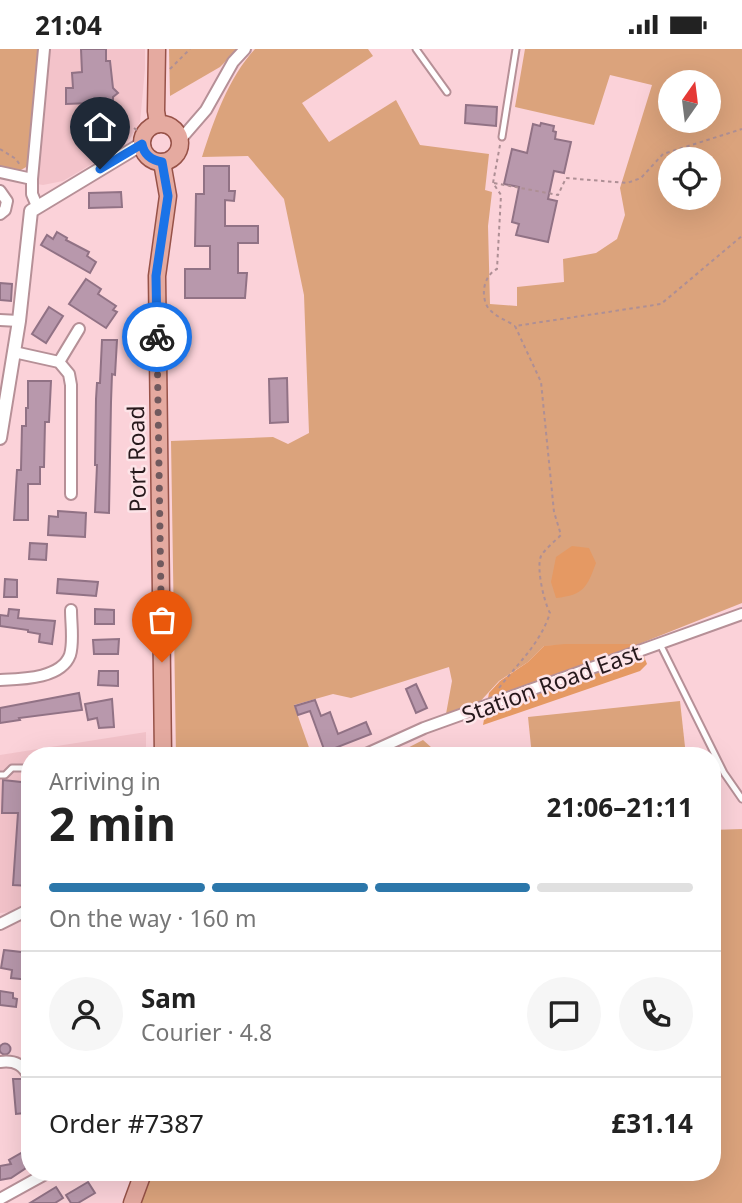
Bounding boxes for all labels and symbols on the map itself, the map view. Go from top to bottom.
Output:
north arrow [658,70,721,133]
pin [70,97,130,169]
courier [122,302,192,372]
street label: Port Road [119,405,153,513]
pin [132,590,192,662]
street label: Station Road East [457,636,645,730]

